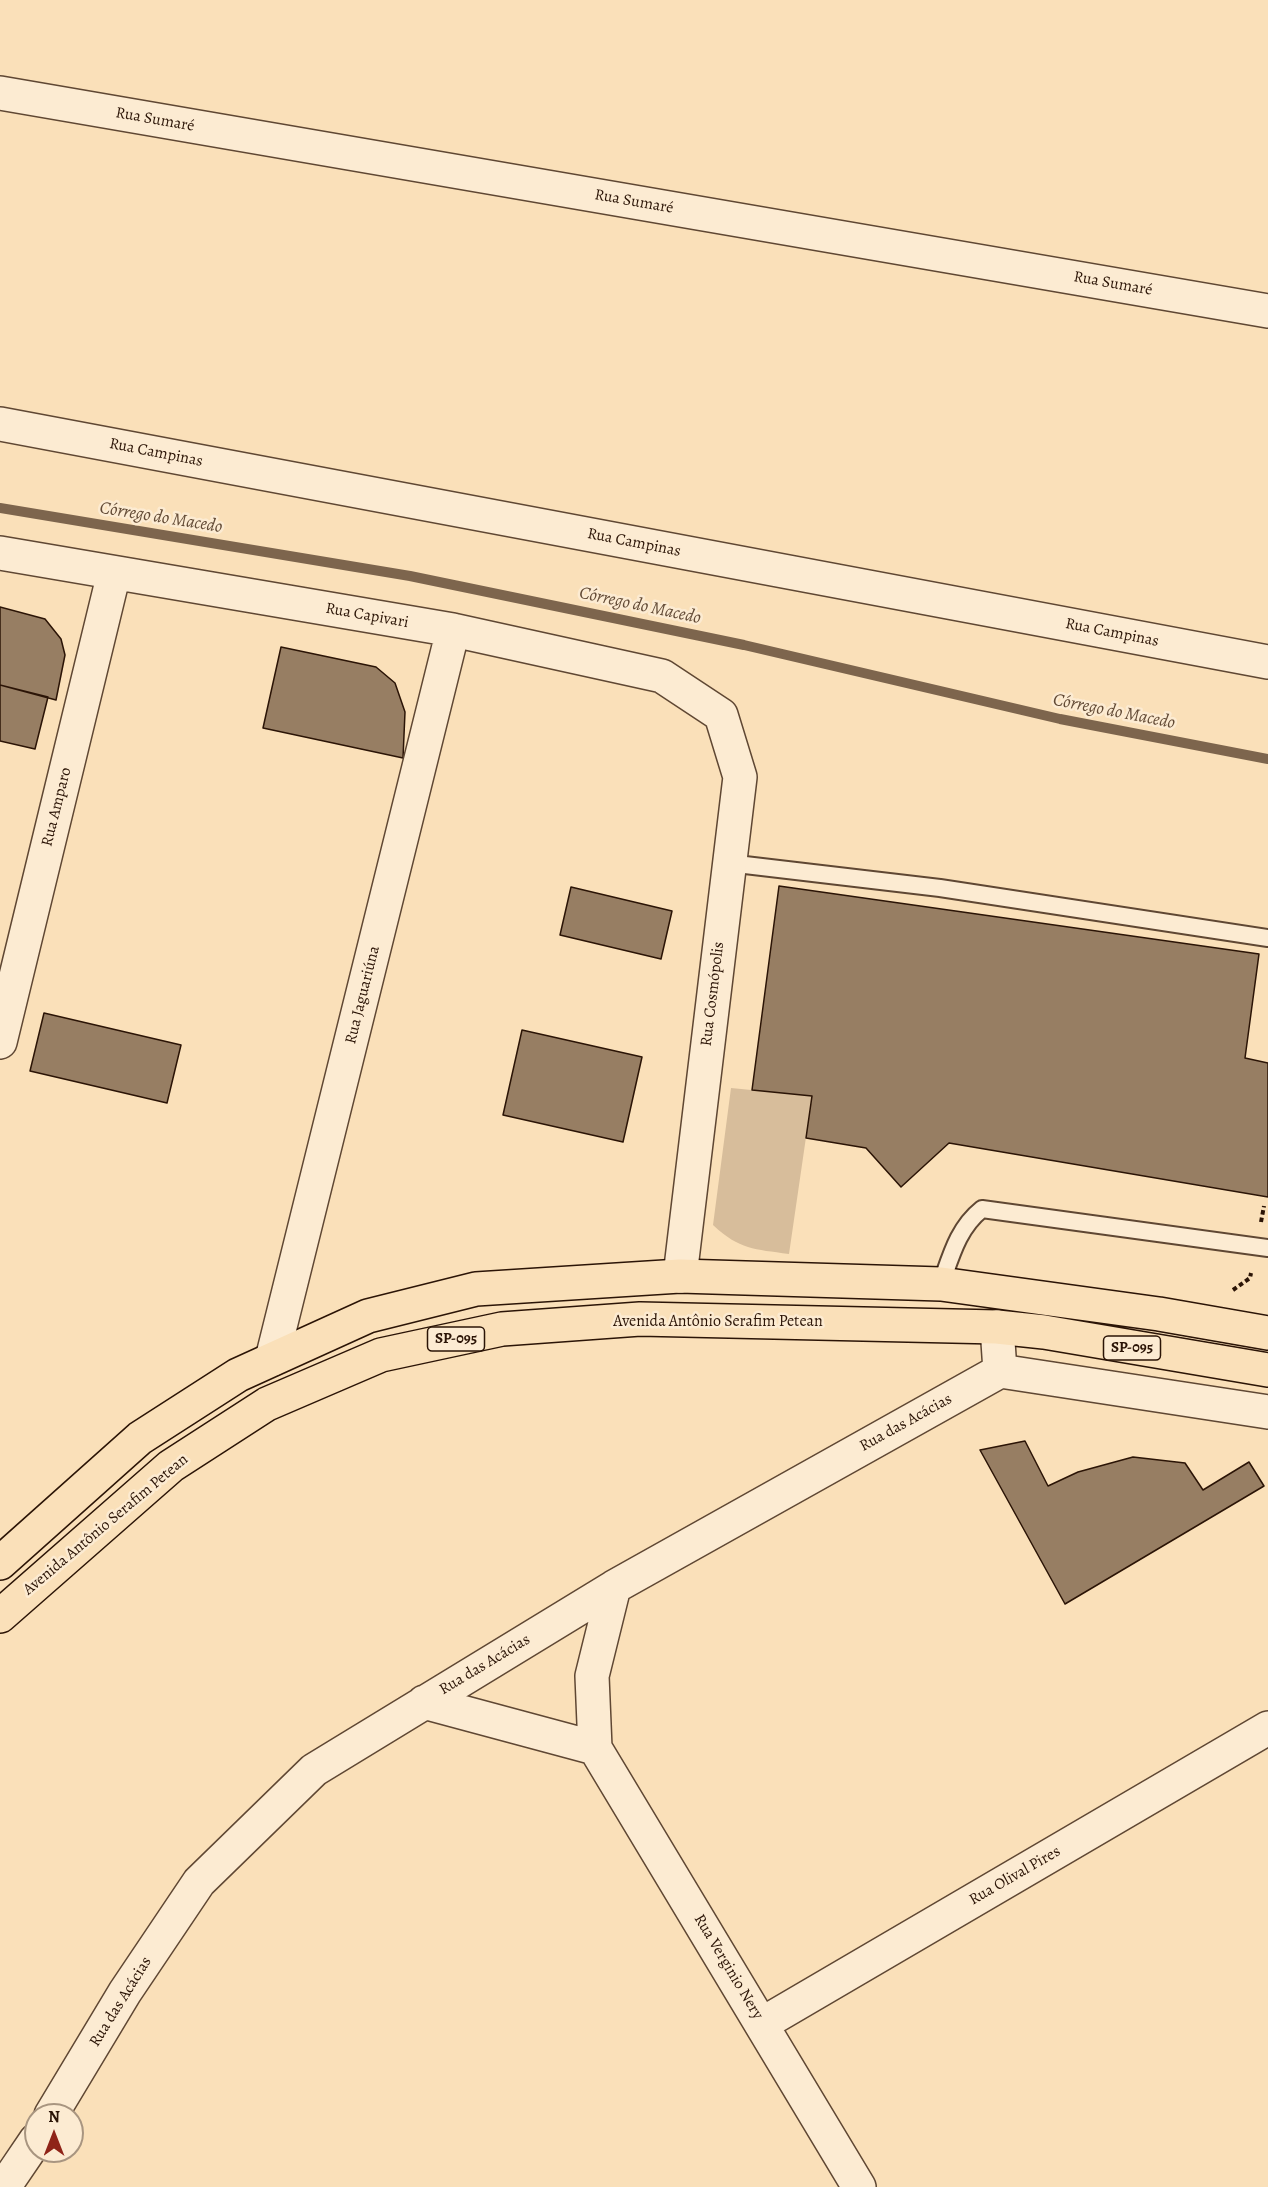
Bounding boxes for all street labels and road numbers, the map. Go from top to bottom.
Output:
street label: Rua Sumaré [114,104,196,136]
street label: Rua Sumaré [593,186,675,218]
street label: Rua Sumaré [1072,268,1154,300]
street label: Rua Campinas [108,435,204,471]
street label: Rua Campinas [586,525,682,561]
street label: Rua Capivari [324,599,410,633]
street label: Rua Campinas [1064,615,1160,651]
street label: Rua Amparo [38,766,76,848]
street label: Rua Cosmópolis [697,941,729,1047]
street label: Rua Jaguariúna [342,944,384,1046]
street label: Avenida Antônio Serafim Petean [613,1312,823,1332]
road number: SP-095 [428,1327,484,1351]
road number: SP-095 [1104,1336,1160,1360]
street label: Rua das Acácias [856,1390,956,1456]
street label: Avenida Antônio Serafim Petean [20,1450,192,1600]
street label: Rua das Acácias [436,1630,534,1700]
street label: Rua Olival Pires [966,1842,1064,1910]
street label: Rua Verginio Nery [689,1911,767,2023]
street label: Rua das Acácias [86,1953,156,2051]

